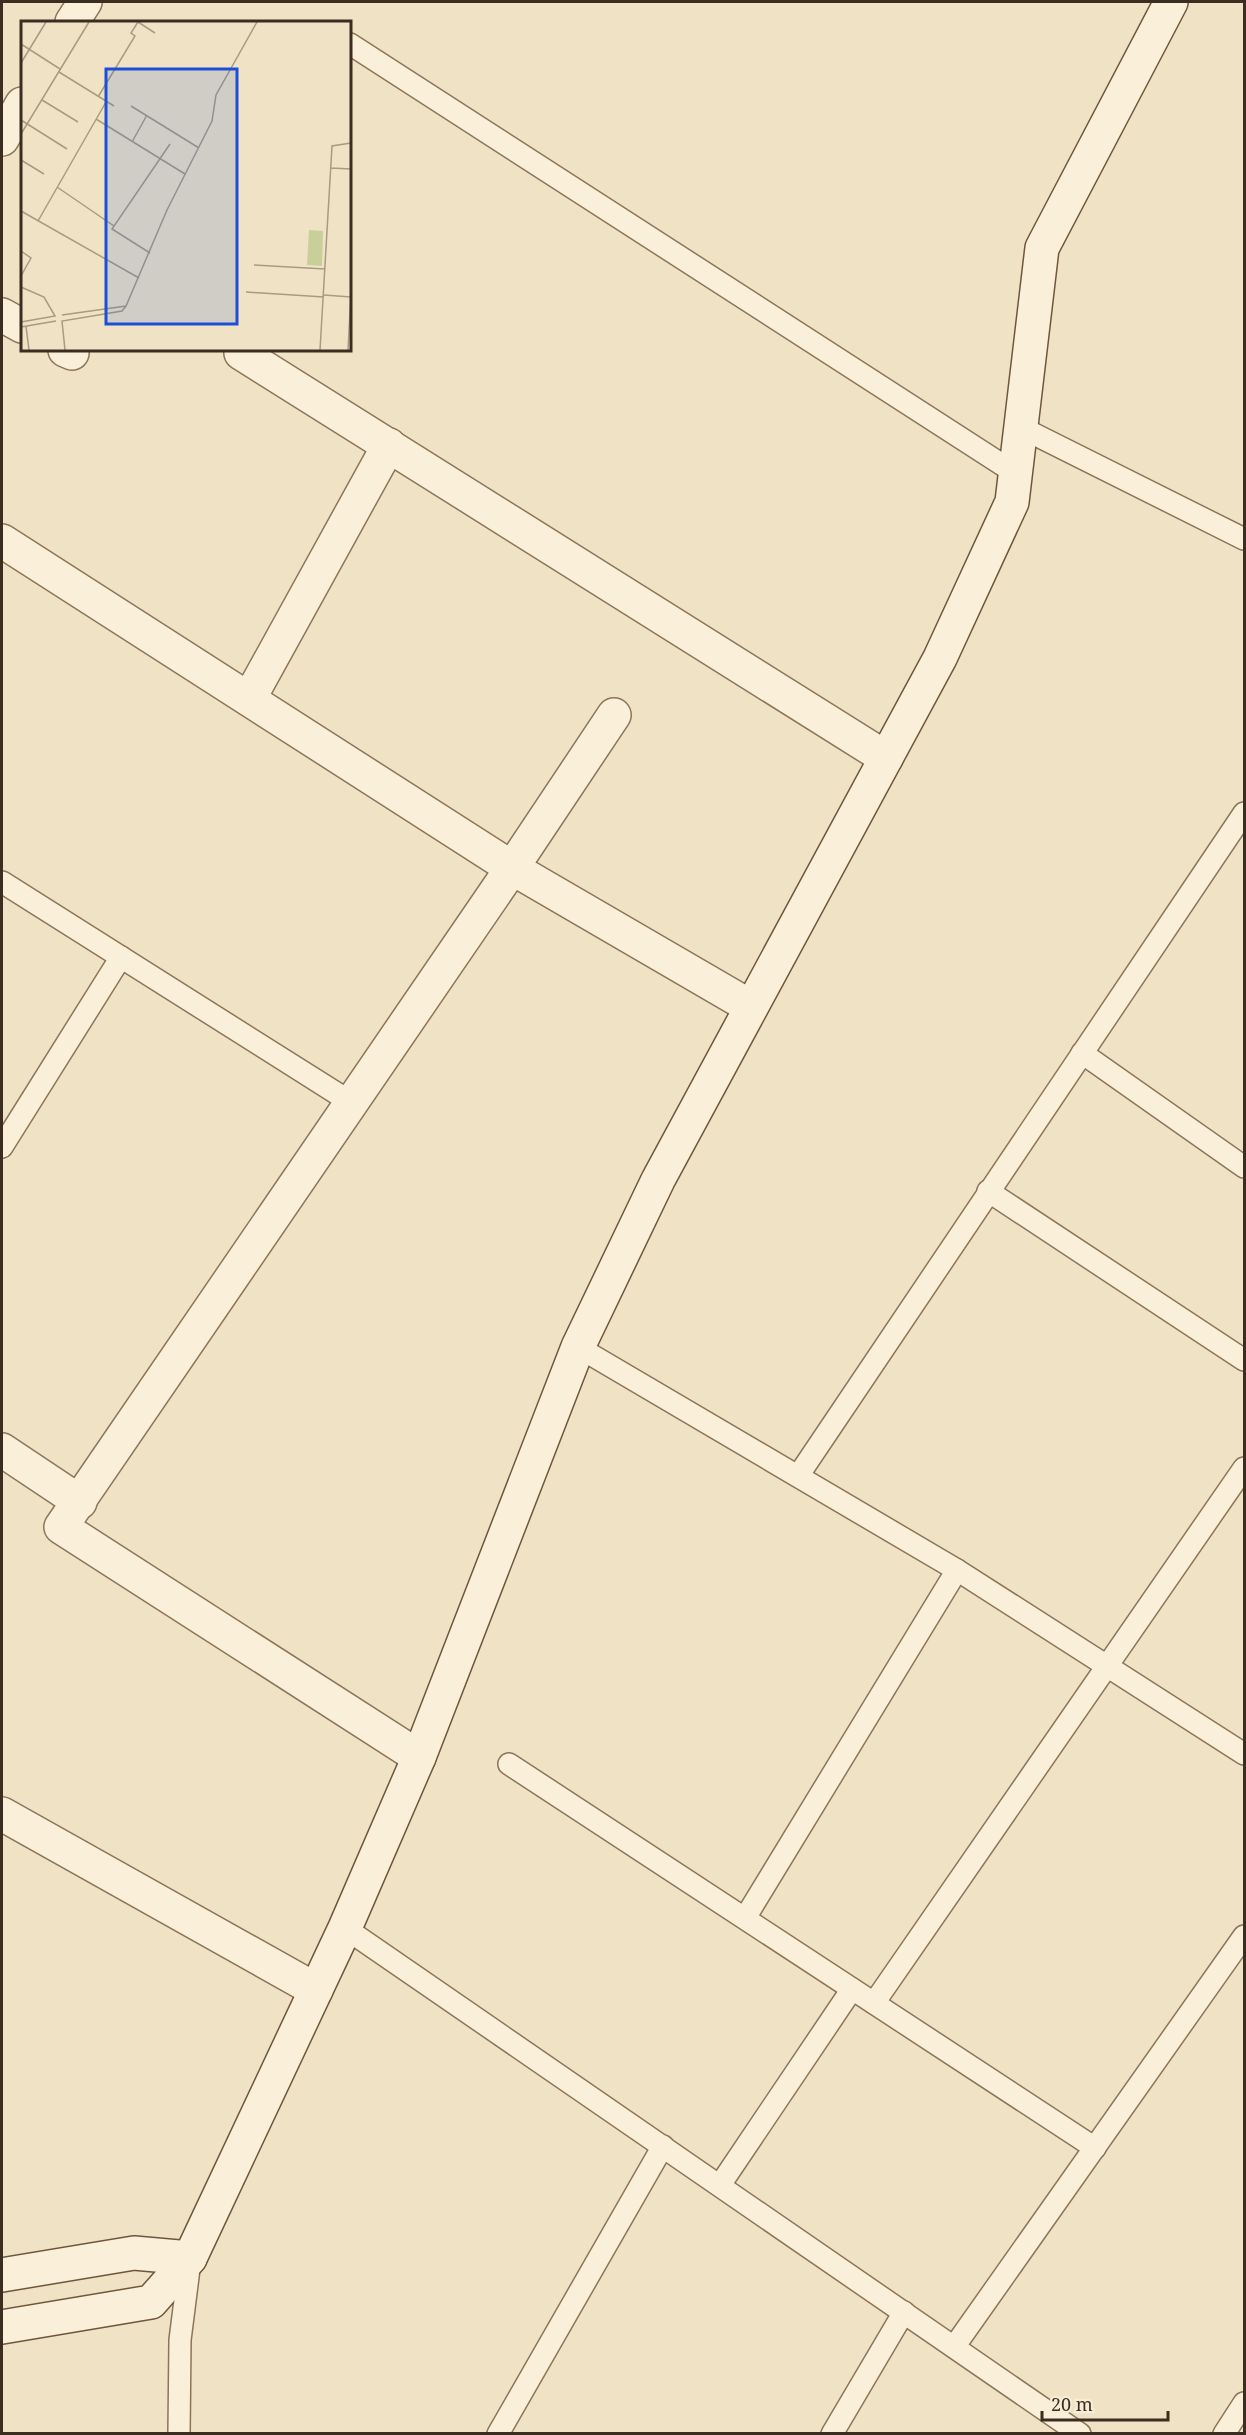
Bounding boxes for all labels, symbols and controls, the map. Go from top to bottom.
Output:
inset map [21,21,351,351]
scale bar [1042,2384,1168,2422]
text: 20 m [1051,2392,1093,2416]

